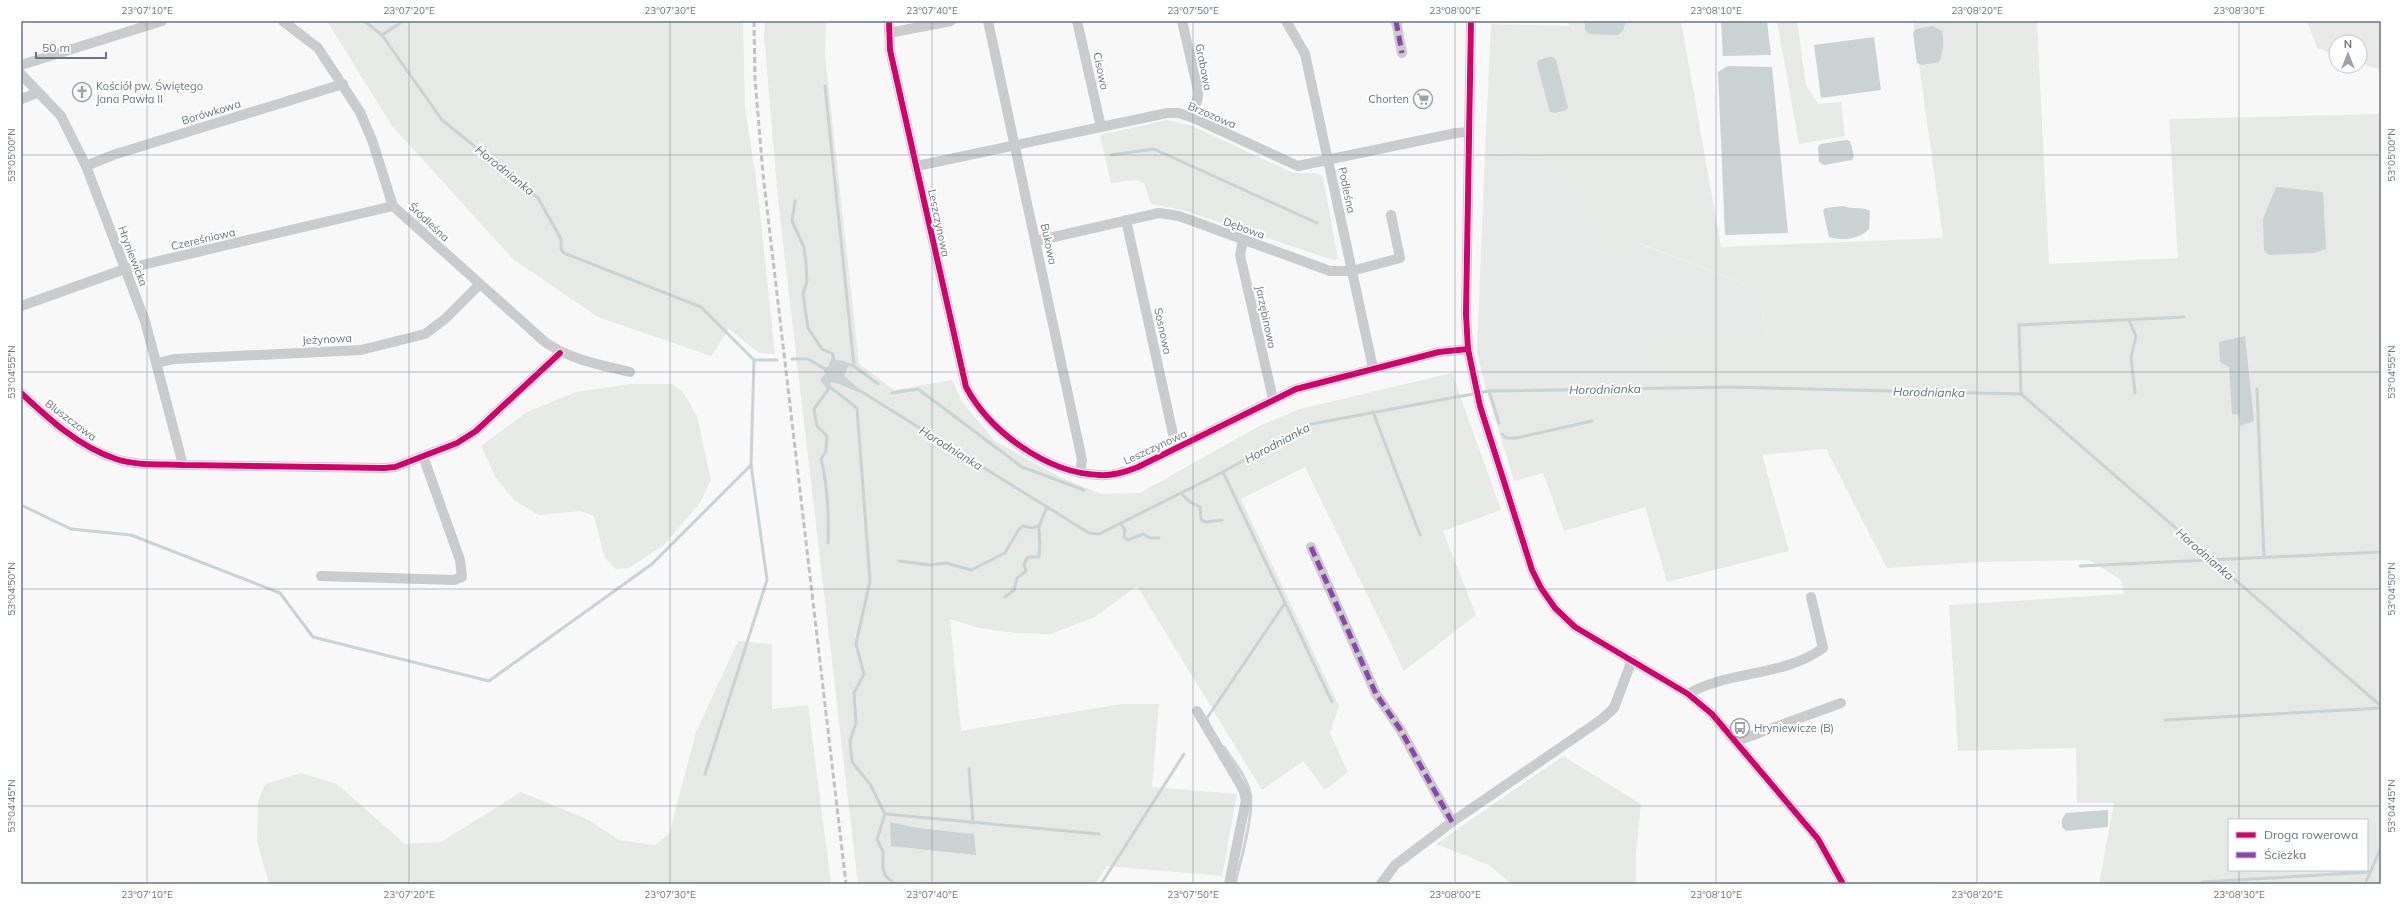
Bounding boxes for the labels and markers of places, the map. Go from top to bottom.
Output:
place label: Kościół pw. Świętego Jana Pawła II [96,79,203,106]
church icon: Kościół pw. Świętego Jana Pawła II [71,81,93,103]
supermarket icon: Chorten [1412,88,1434,110]
place label: Chorten [1368,92,1409,106]
bus stop icon: Hryniewicze (B) [1729,717,1751,739]
place label: Hryniewicze (B) [1754,721,1834,735]

